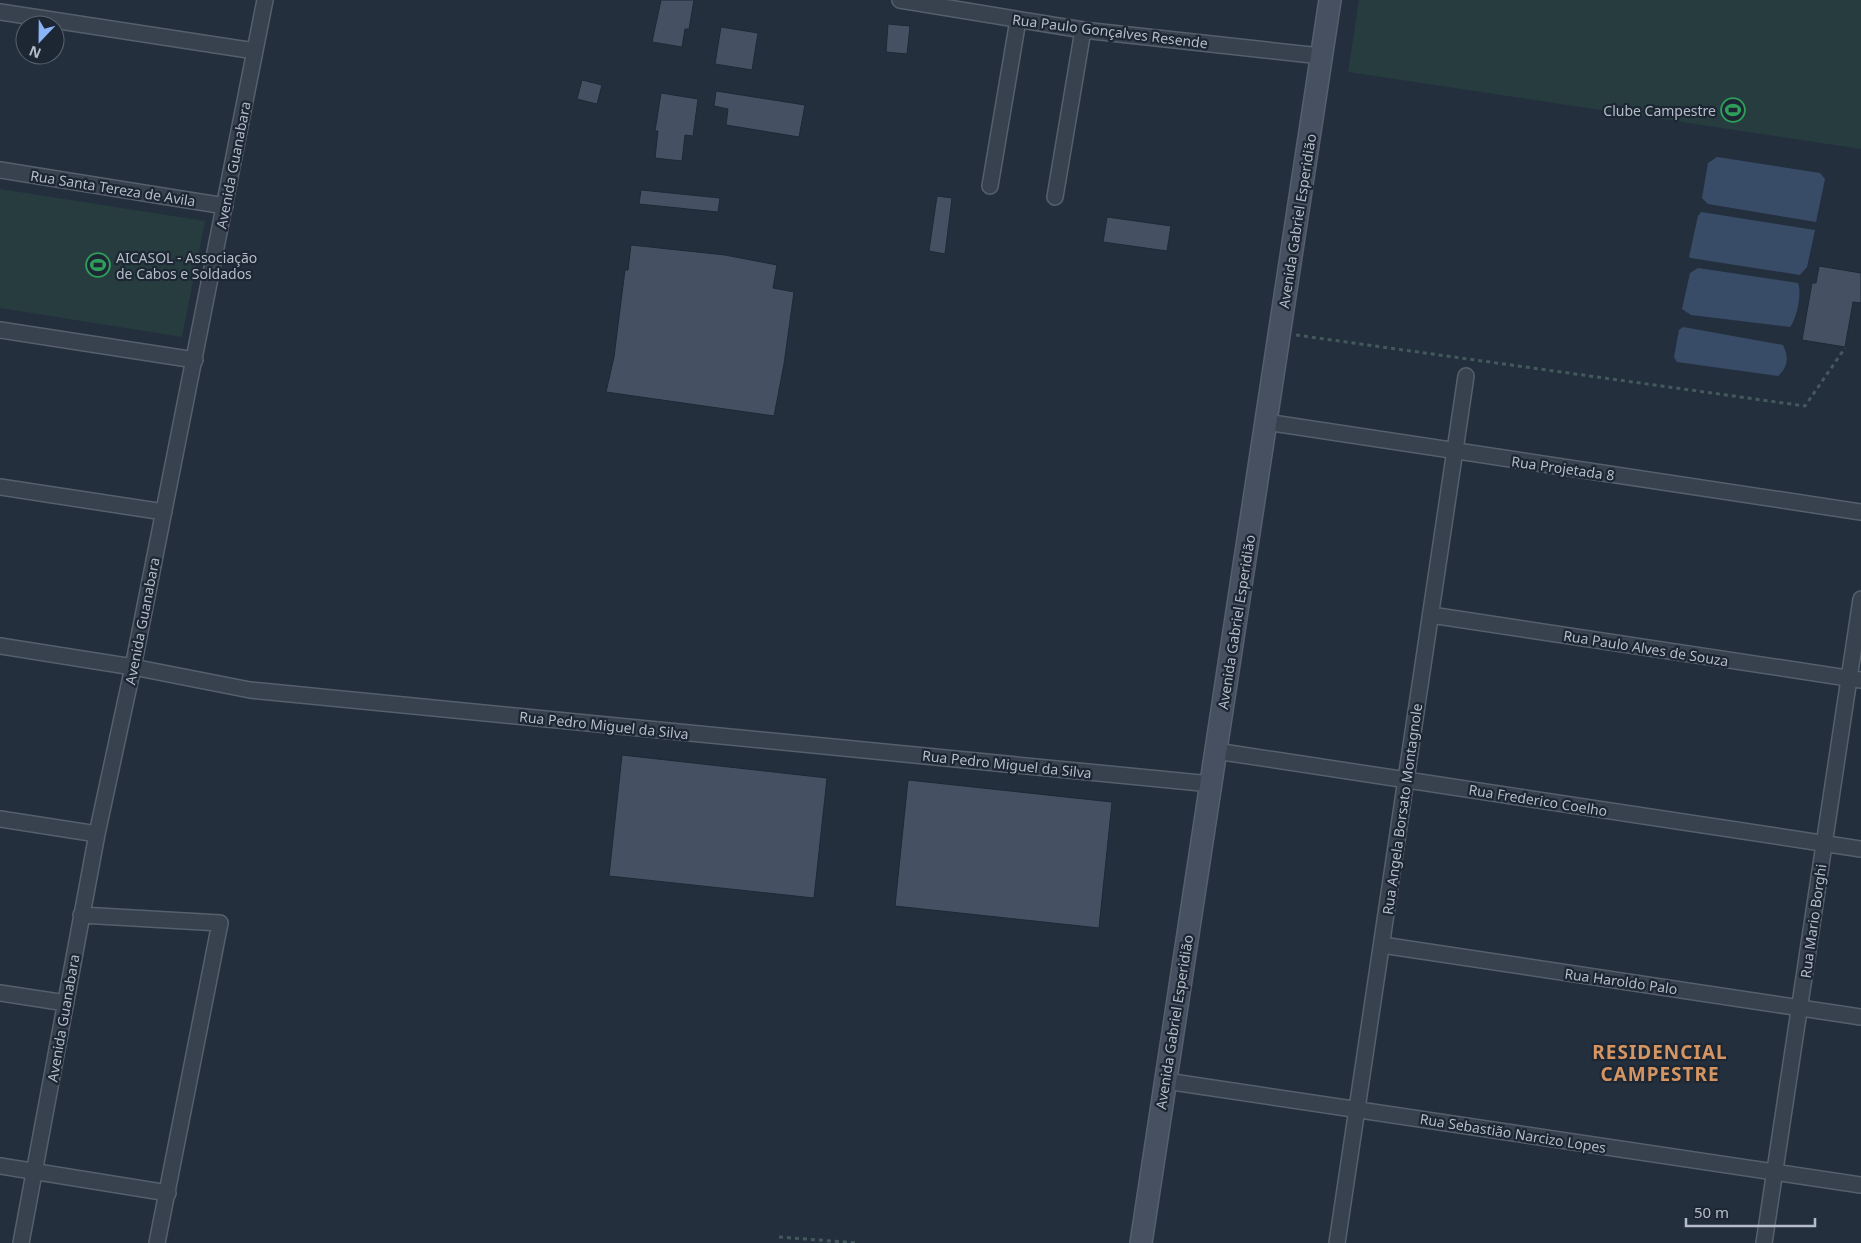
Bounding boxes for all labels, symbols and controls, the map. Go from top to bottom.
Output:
street label: Rua Paulo Gonçalves Resende [1011,10,1209,52]
north arrow [15,15,65,65]
text: N [26,42,44,63]
sports icon: Clube Campestre [1720,97,1746,123]
street label: Avenida Guanabara [211,100,255,230]
place label: Clube Campestre [1603,101,1716,120]
street label: Avenida Gabriel Esperidião [1274,132,1320,310]
street label: Rua Santa Tereza de Avila [29,166,197,210]
place label: AICASOL - Associação de Cabos e Soldados [116,248,257,283]
sports icon: AICASOL - Associação de Cabos e Soldados [85,252,111,278]
street label: Rua Projetada 8 [1510,451,1616,485]
street label: Avenida Gabriel Esperidião [1213,533,1259,711]
street label: Avenida Guanabara [120,556,164,686]
street label: Rua Paulo Alves de Souza [1562,626,1730,670]
street label: Rua Angela Borsato Montagnole [1378,702,1426,916]
street label: Rua Pedro Miguel da Silva [518,707,690,743]
street label: Rua Pedro Miguel da Silva [921,746,1093,782]
street label: Rua Frederico Coelho [1467,780,1609,820]
street label: Rua Mario Borghi [1796,863,1830,979]
street label: Avenida Gabriel Esperidião [1151,933,1197,1111]
street label: Avenida Guanabara [42,953,84,1083]
street label: Rua Haroldo Palo [1563,964,1679,998]
district label: RESIDENCIAL CAMPESTRE [1592,1039,1728,1087]
street label: Rua Sebastião Narcizo Lopes [1419,1109,1608,1157]
scale bar [1686,1196,1815,1228]
text: 50 m [1694,1202,1729,1222]

